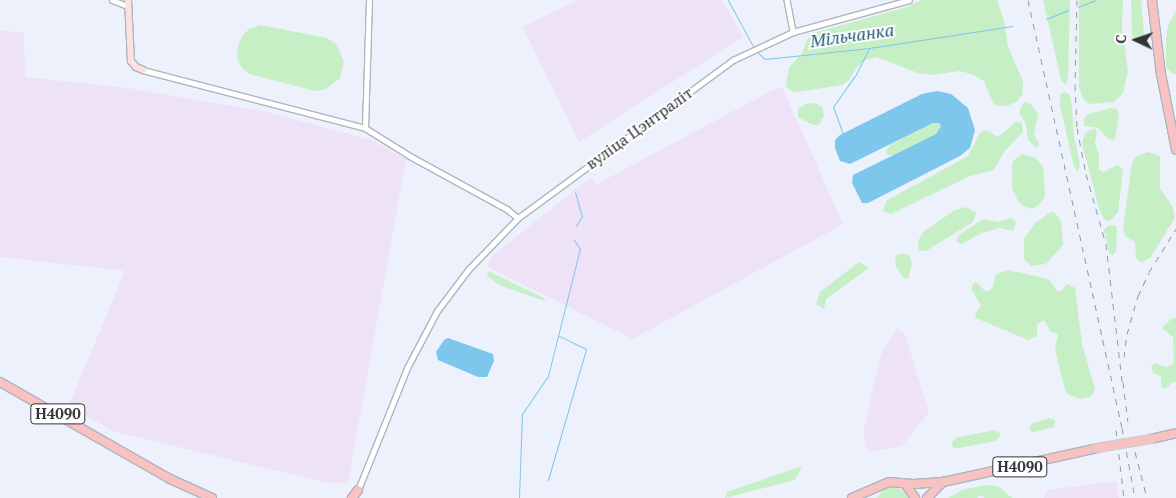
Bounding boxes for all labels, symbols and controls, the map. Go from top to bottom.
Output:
north arrow [1111,15,1161,65]
water label: Мільчанка [809,18,895,52]
text: С [1111,34,1130,44]
street label: вуліца Цэнтраліт [582,83,696,173]
road number: Н4090 [29,402,87,426]
road number: Н4090 [991,454,1049,480]

